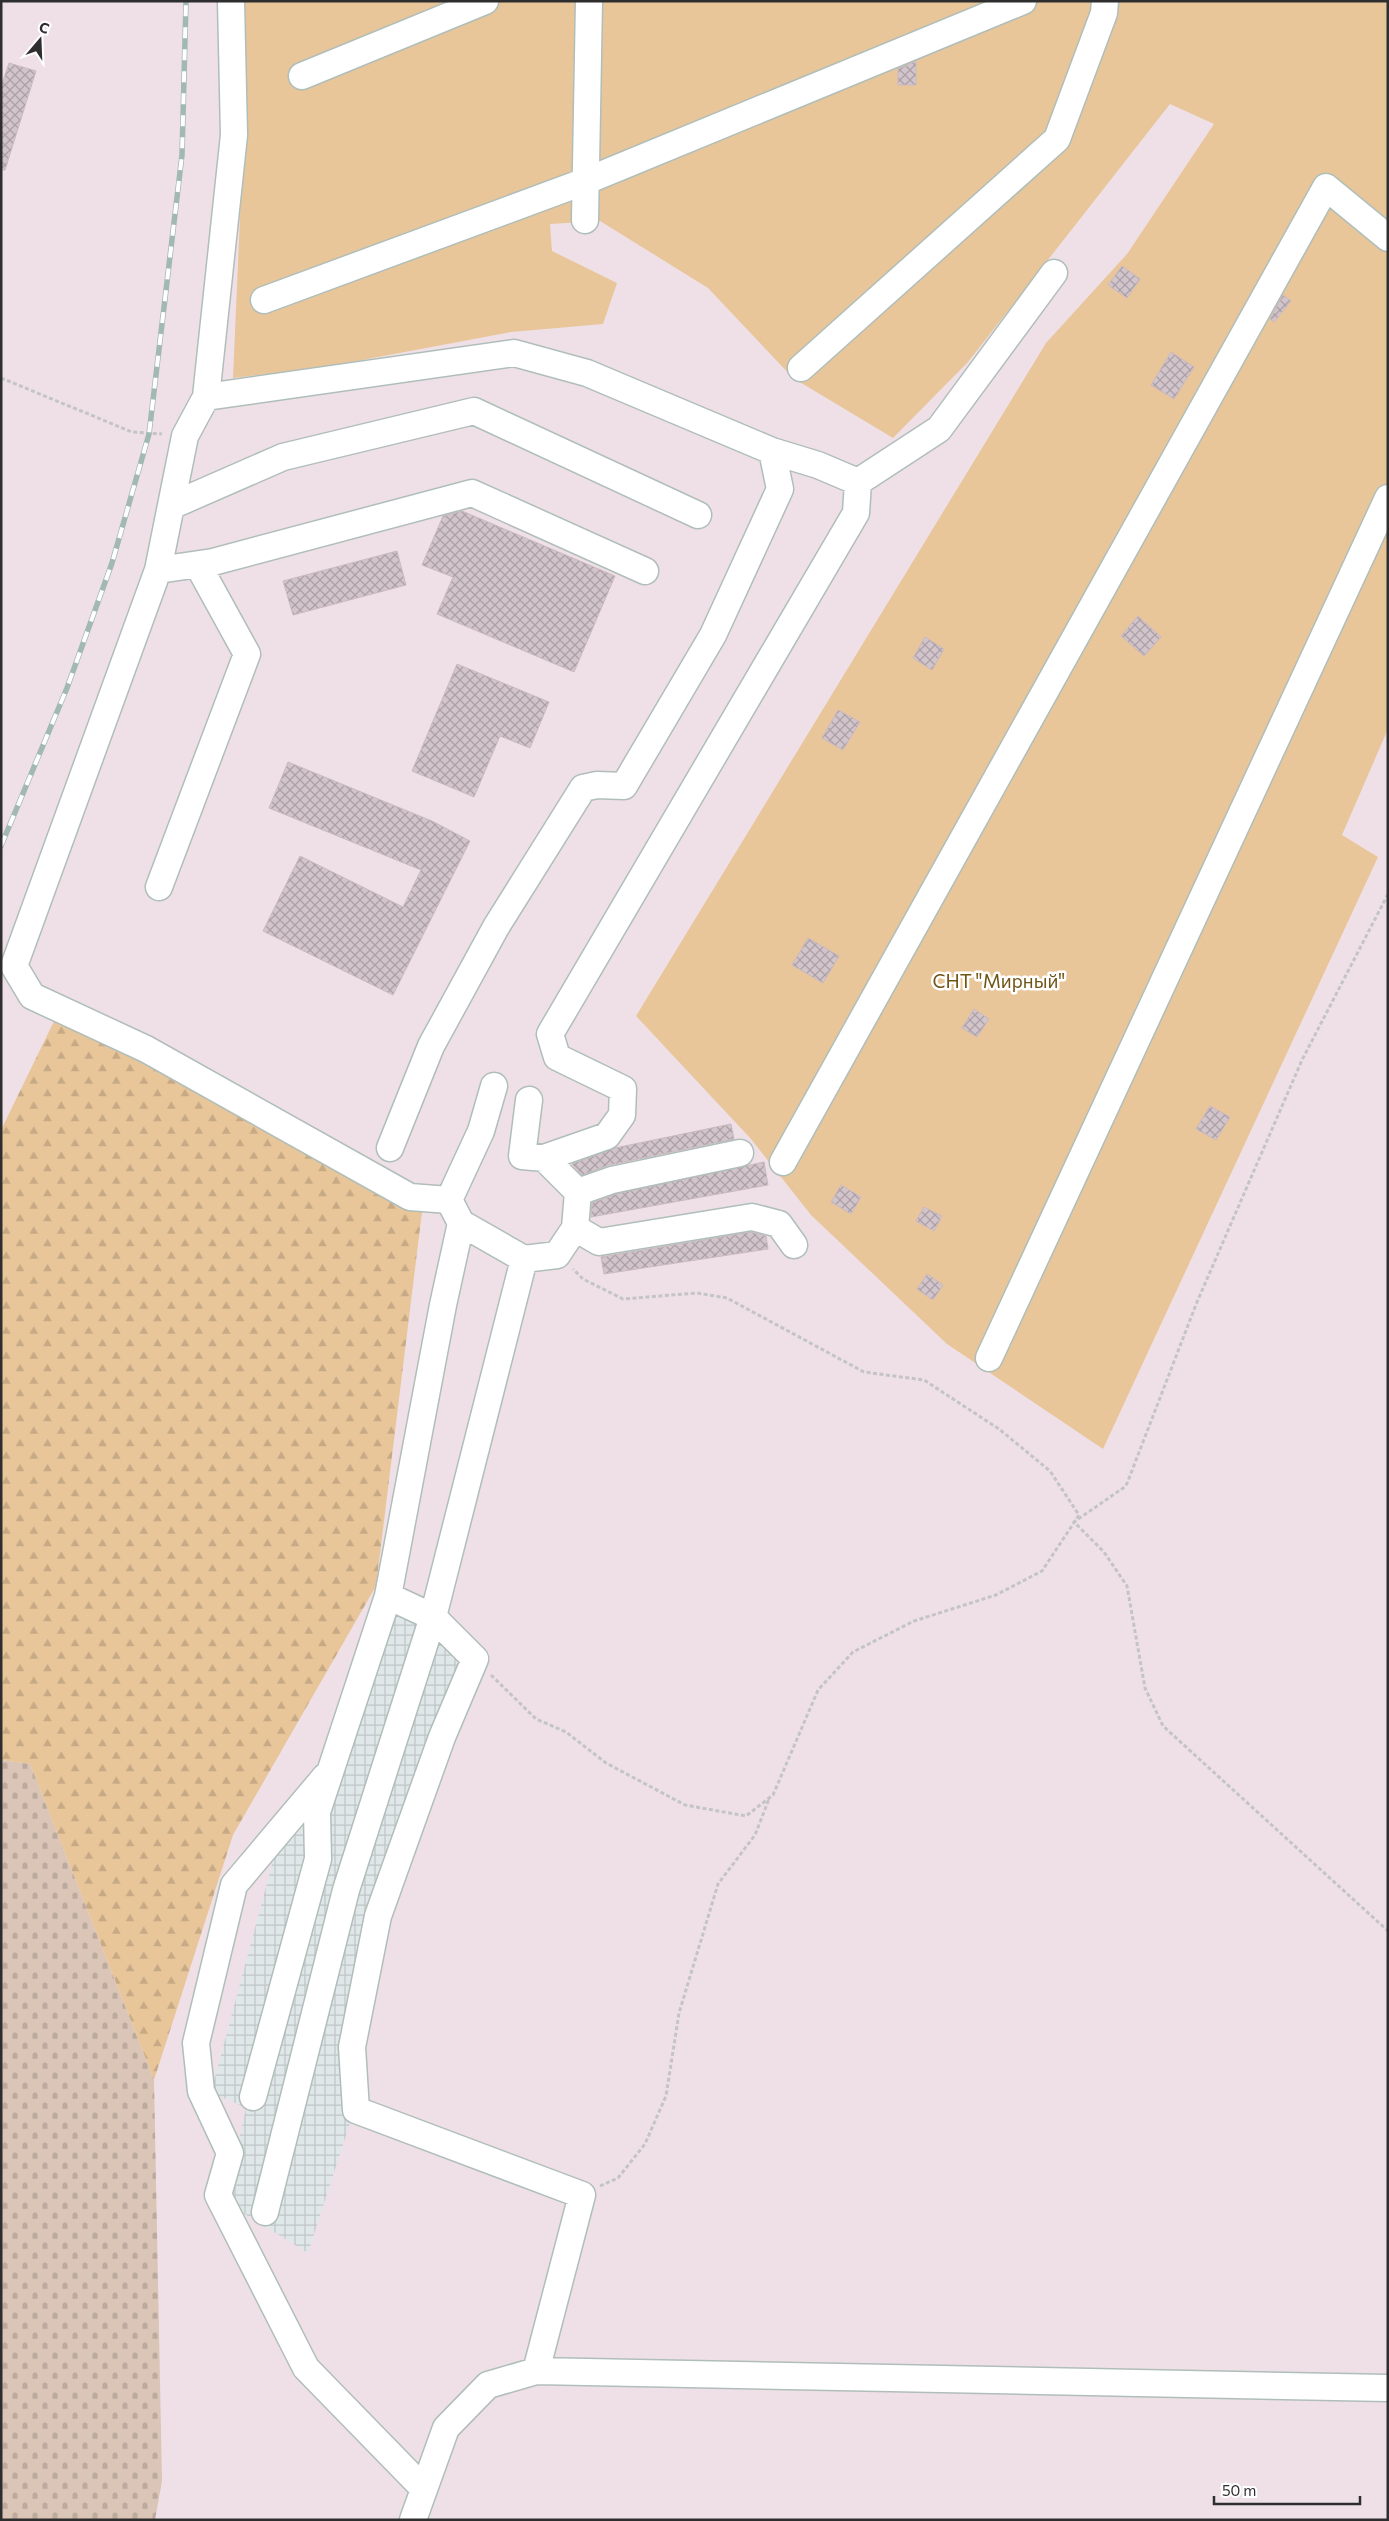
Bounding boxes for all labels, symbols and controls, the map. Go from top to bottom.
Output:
north arrow [15,15,65,65]
text: С [37,18,52,37]
park label: СНТ "Мирный" [933,969,1065,992]
scale bar [1214,2474,1360,2506]
text: 50 m [1222,2481,1256,2499]

